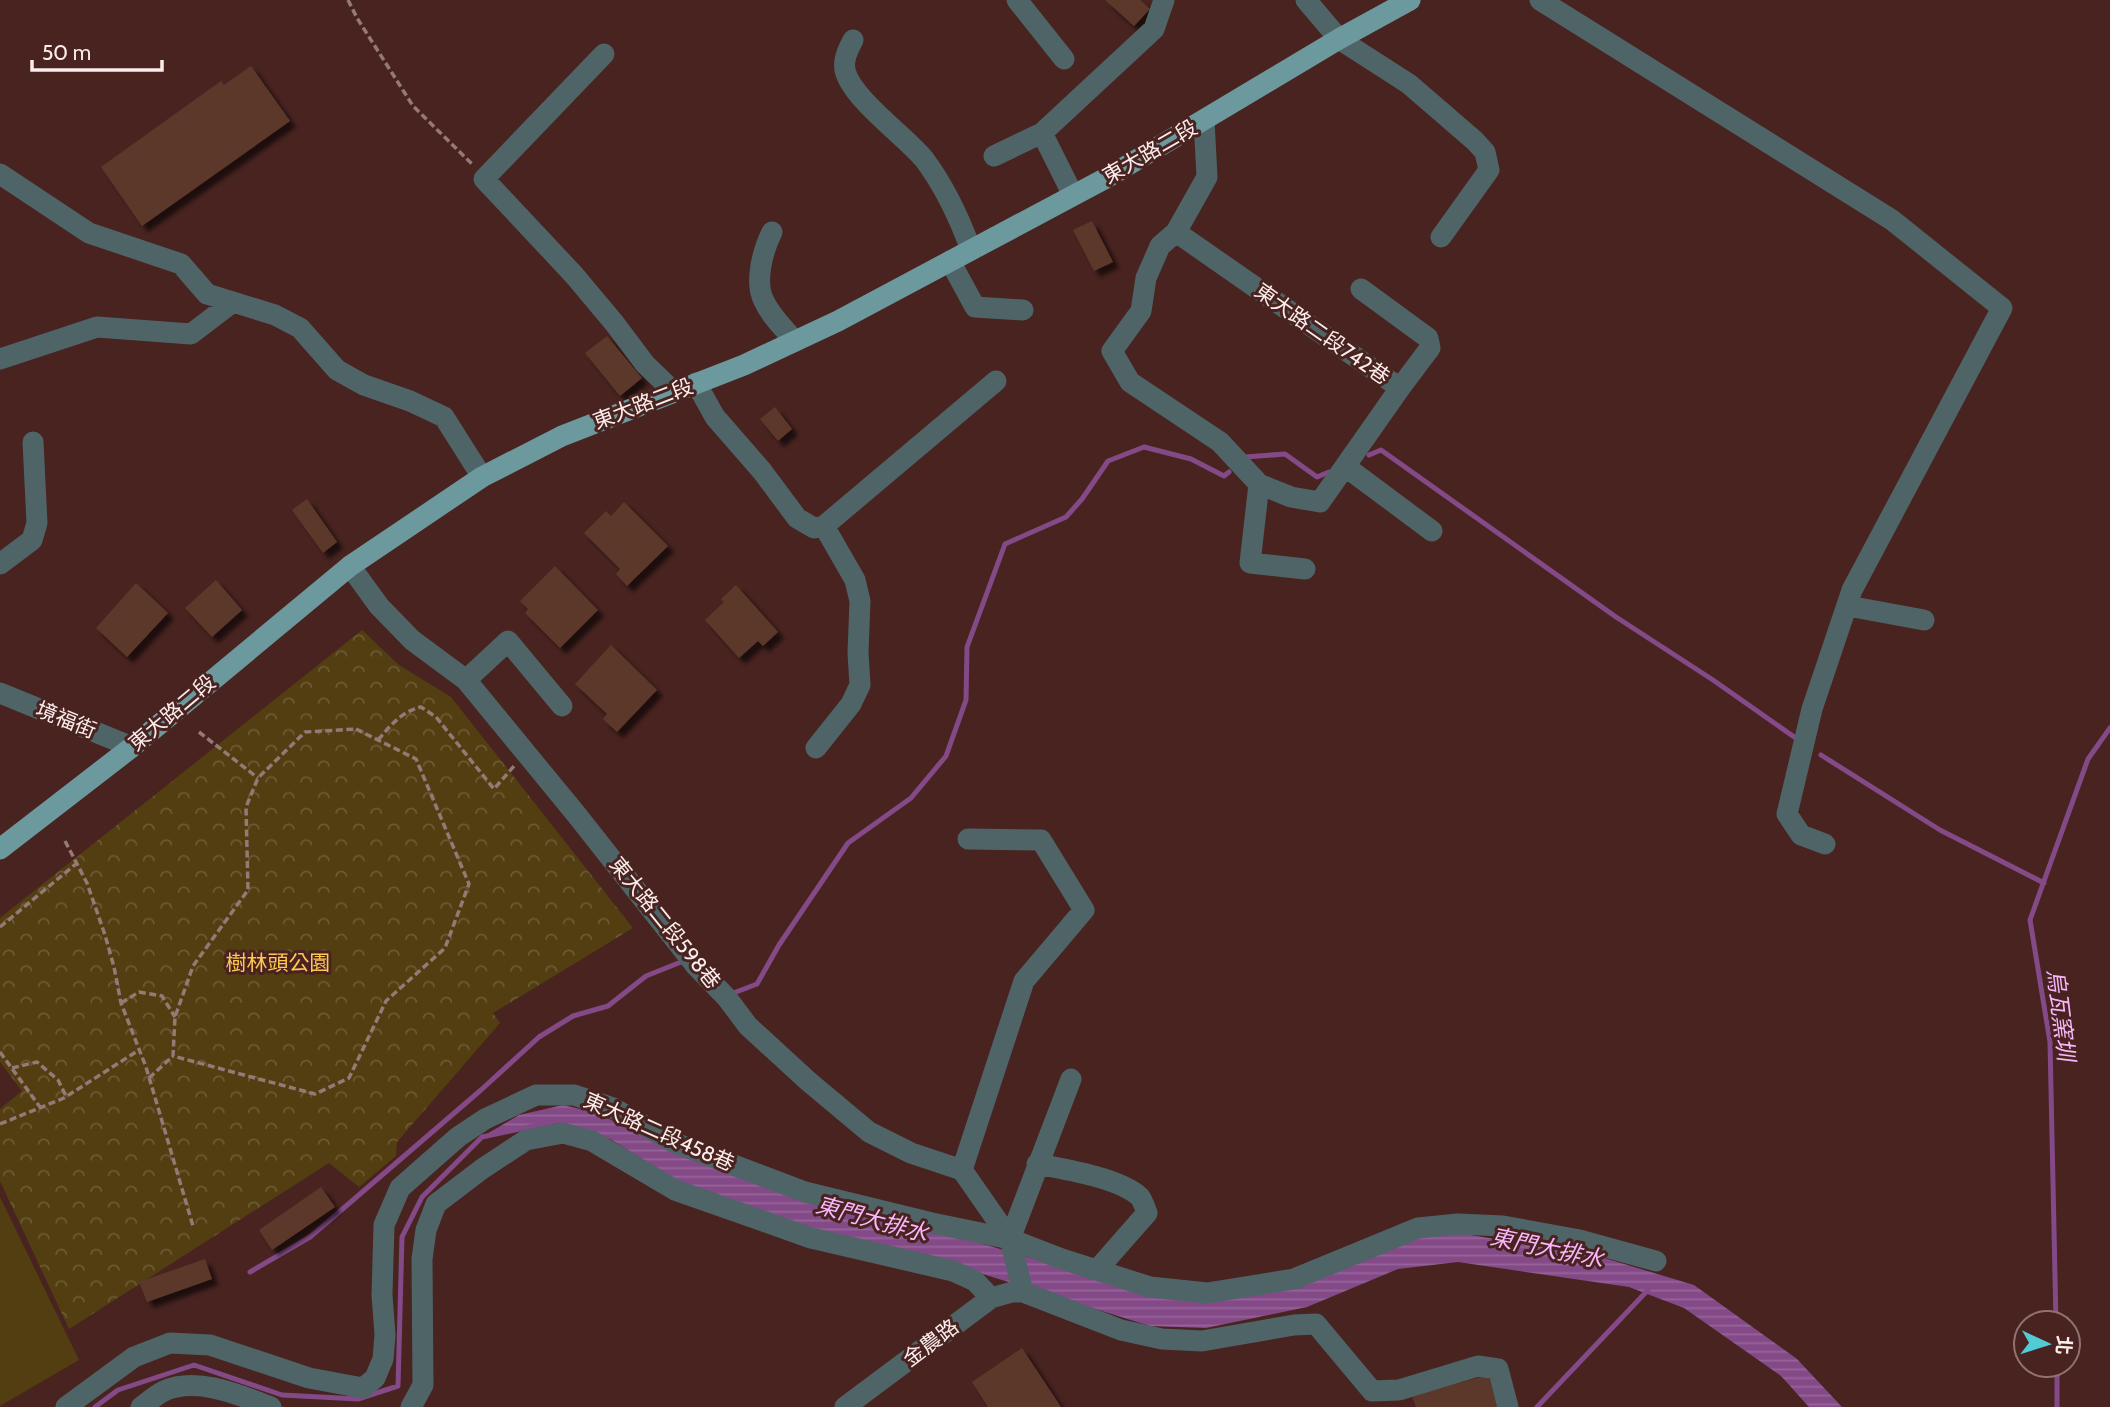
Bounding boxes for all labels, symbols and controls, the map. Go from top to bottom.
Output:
scale bar [32,28,161,72]
text: 50 m [42,40,91,65]
street label: 東大路二段 [1098,114,1201,189]
street label: 東大路二段742巷 [1250,278,1395,389]
street label: 東大路二段 [589,373,696,434]
street label: 東大路二段 [123,669,220,756]
street label: 境福街 [32,696,100,743]
street label: 東大路二段598巷 [605,852,726,994]
park label: 樹林頭公園 [226,950,331,975]
water label: 烏瓦窯圳 [2041,968,2081,1065]
street label: 東大路二段458巷 [580,1087,738,1176]
water label: 東門大排水 [813,1191,932,1248]
water label: 東門大排水 [1488,1222,1607,1274]
north arrow [2012,1309,2082,1379]
street label: 金農路 [898,1314,963,1372]
text: 北 [2051,1335,2076,1355]

